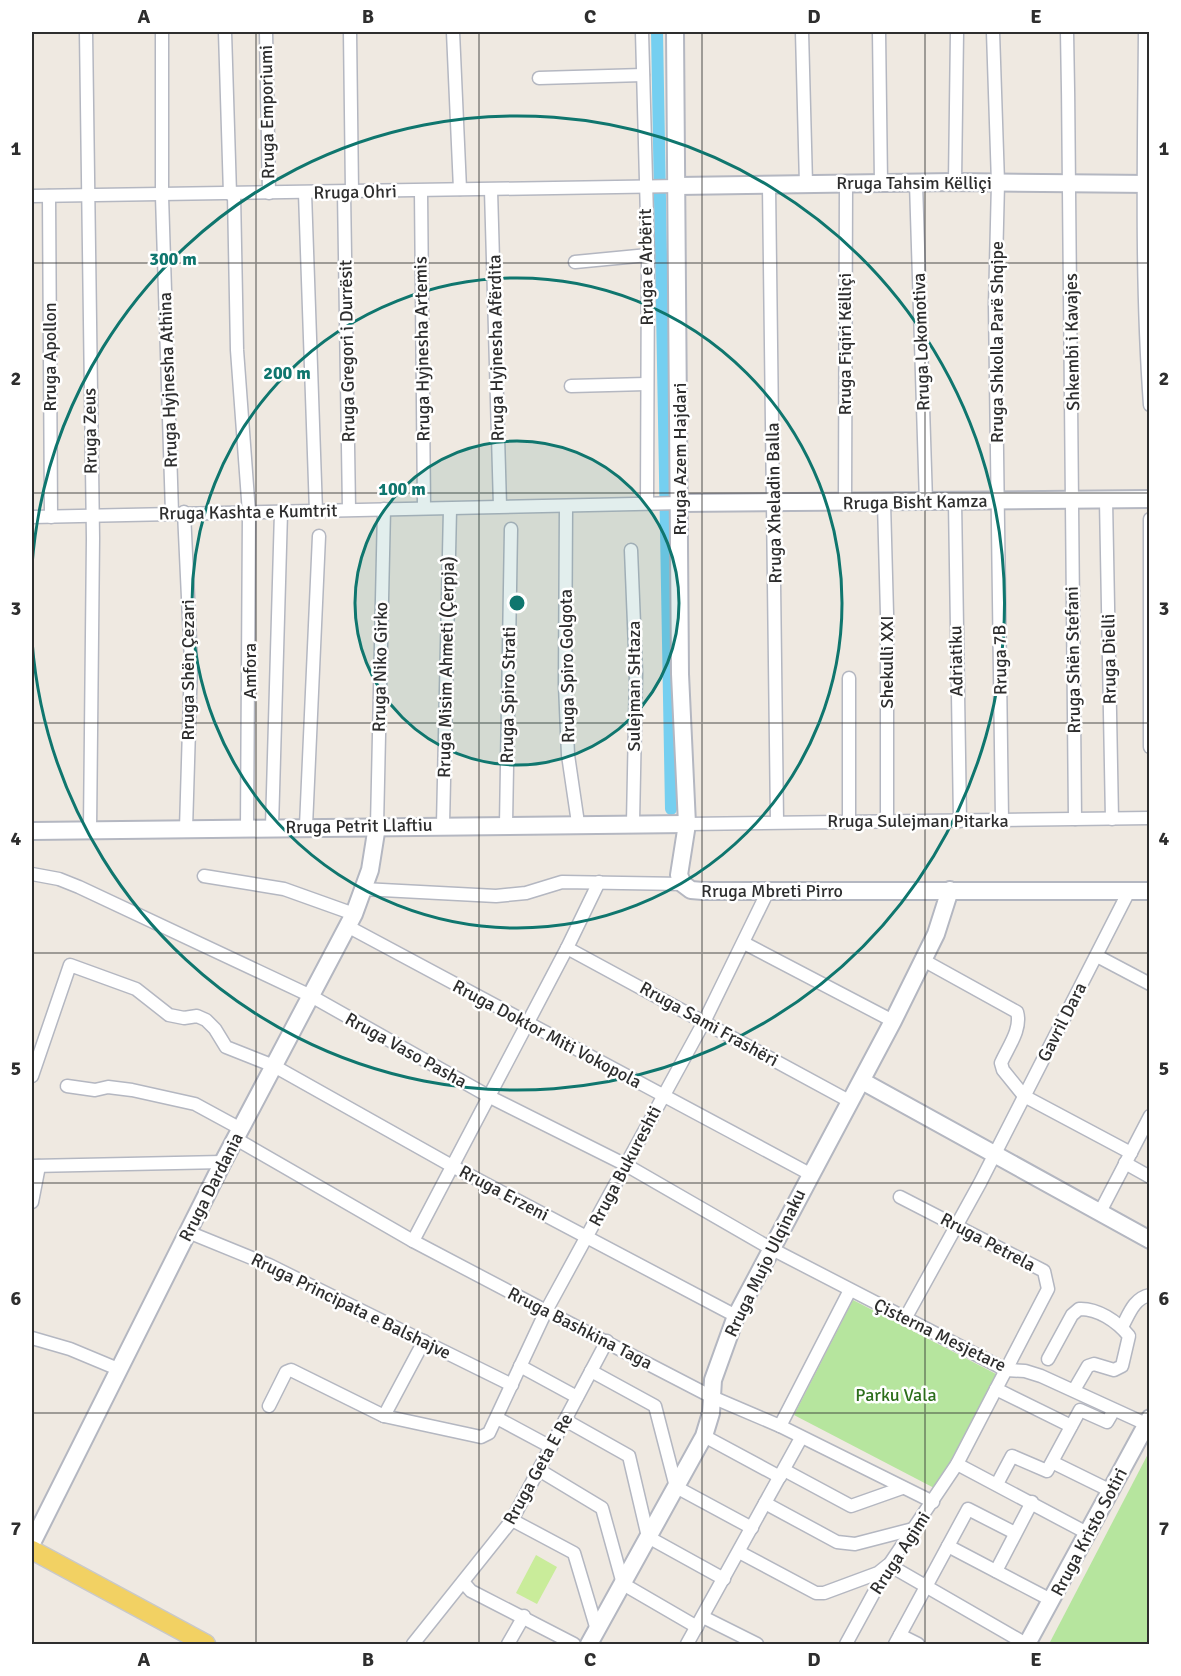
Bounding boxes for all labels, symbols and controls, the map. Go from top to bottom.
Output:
text: A [138,4,151,29]
text: B [362,4,374,29]
text: C [584,4,596,29]
text: D [807,4,821,29]
text: E [1030,4,1042,29]
street label: Rruga Emporiumi [255,45,279,179]
text: 1 [11,136,22,161]
text: 1 [1159,136,1170,161]
street label: Rruga Tahsim Këlliçi [836,172,992,194]
street label: Rruga Ohri [313,180,397,204]
street label: Rruga e Arbërit [634,208,658,326]
street label: Rruga Shkolla Parë Shqipe [986,241,1008,443]
text: 300 m [149,248,197,270]
street label: Rruga Hyjnesha Afërdita [483,254,509,442]
street label: Rruga Hyjnesha Artemis [409,256,435,442]
street label: Rruga Gregori i Durrësit [334,260,360,442]
street label: Rruga Fiqiri Këlliçi [834,273,856,415]
street label: Rruga Lokomotiva [908,273,934,411]
street label: Shkembi i Kavajes [1060,273,1084,411]
street label: Rruga Hyjnesha Athina [154,292,182,468]
street label: Rruga Apollon [39,302,61,412]
text: 200 m [263,362,311,384]
text: 2 [11,366,21,391]
text: 2 [1159,366,1169,391]
street label: Rruga Azem Hajdari [669,383,691,535]
street label: Rruga Zeus [78,388,102,474]
street label: Rruga Xheladin Balla [762,422,786,584]
text: 100 m [378,478,426,500]
street label: Rruga Bisht Kamza [842,490,988,514]
street label: Rruga Kashta e Kumtrit [158,499,338,525]
street label: Rruga Misim Ahmeti (Çerpja) [433,556,459,778]
street label: Rruga Shën Stefani [1061,586,1085,734]
street label: Rruga Spiro Golgota [555,589,579,743]
centre of rings [507,593,527,613]
text: 3 [11,596,21,621]
text: 3 [1159,596,1169,621]
street label: Rruga Shën Çezari [177,599,199,741]
street label: Rruga Niko Girko [368,602,392,732]
street label: Rruga Dielli [1097,614,1121,704]
street label: Shekulli XXI [876,616,898,708]
street label: Sulejman SHtaza [623,621,645,751]
street label: Rruga 7B [988,624,1012,695]
street label: Adriatiku [944,625,968,697]
street label: Rruga Spiro Strati [496,626,520,764]
street label: Amfora [239,643,261,699]
street label: Rruga Sulejman Pitarka [827,810,1009,832]
street label: Rruga Petrit Llaftiu [285,814,433,838]
text: 4 [11,826,22,851]
text: 4 [1159,826,1170,851]
street label: Rruga Mbreti Pirro [701,880,843,902]
street label: Rruga Doktor Miti Vokopola [449,975,645,1093]
street label: Rruga Sami Frashëri [636,977,782,1071]
street label: Gavril Dara [1033,979,1091,1065]
street label: Rruga Vaso Pasha [341,1008,471,1092]
text: 5 [11,1056,21,1081]
text: 5 [1159,1056,1169,1081]
street label: Rruga Bukureshti [584,1102,666,1230]
street label: Rruga Dardania [174,1129,248,1245]
street label: Rruga Erzeni [455,1160,553,1226]
street label: Rruga Mujo Ulqinaku [720,1186,810,1340]
street label: Rruga Petrela [937,1208,1039,1276]
street label: Rruga Principata e Balshajve [247,1248,455,1364]
street label: Rruga Bashkina Taga [504,1282,656,1374]
text: 6 [11,1286,22,1311]
text: 6 [1159,1286,1170,1311]
street label: Çisterna Mesjetare [870,1293,1010,1377]
park label: Parku Vala [855,1384,937,1406]
street label: Rruga Geta E Re [498,1410,578,1528]
street label: Rruga Kristo Sotiri [1046,1464,1132,1600]
street label: Rruga Agimi [865,1507,935,1599]
text: 7 [11,1516,22,1541]
text: 7 [1159,1516,1170,1541]
text: A [138,1647,151,1672]
text: B [362,1647,374,1672]
text: C [584,1647,596,1672]
text: D [807,1647,821,1672]
text: E [1030,1647,1042,1672]

